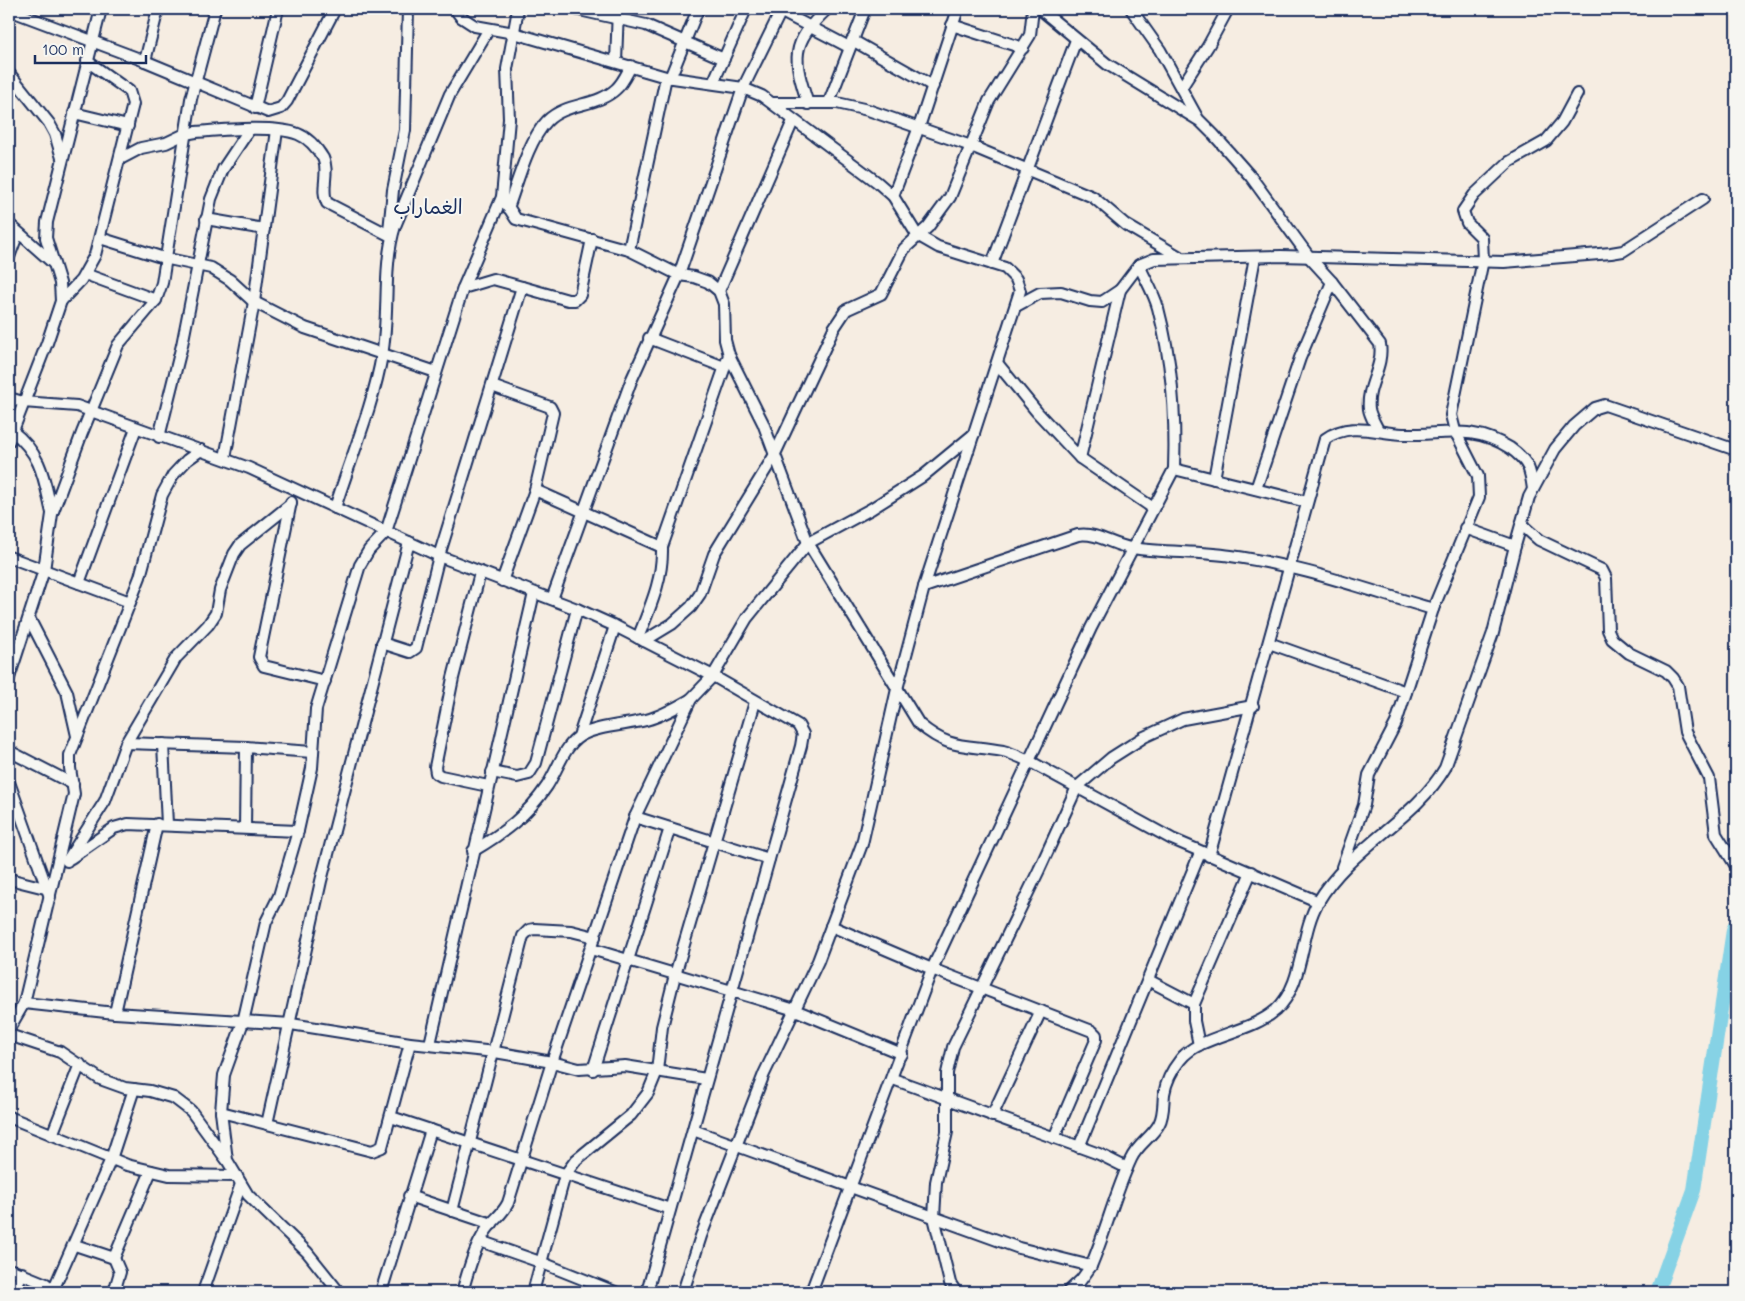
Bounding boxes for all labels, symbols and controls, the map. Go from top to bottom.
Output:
scale bar [35,32,146,64]
text: 100 m [42,39,84,59]
district label: الغماراب [393,193,463,219]

